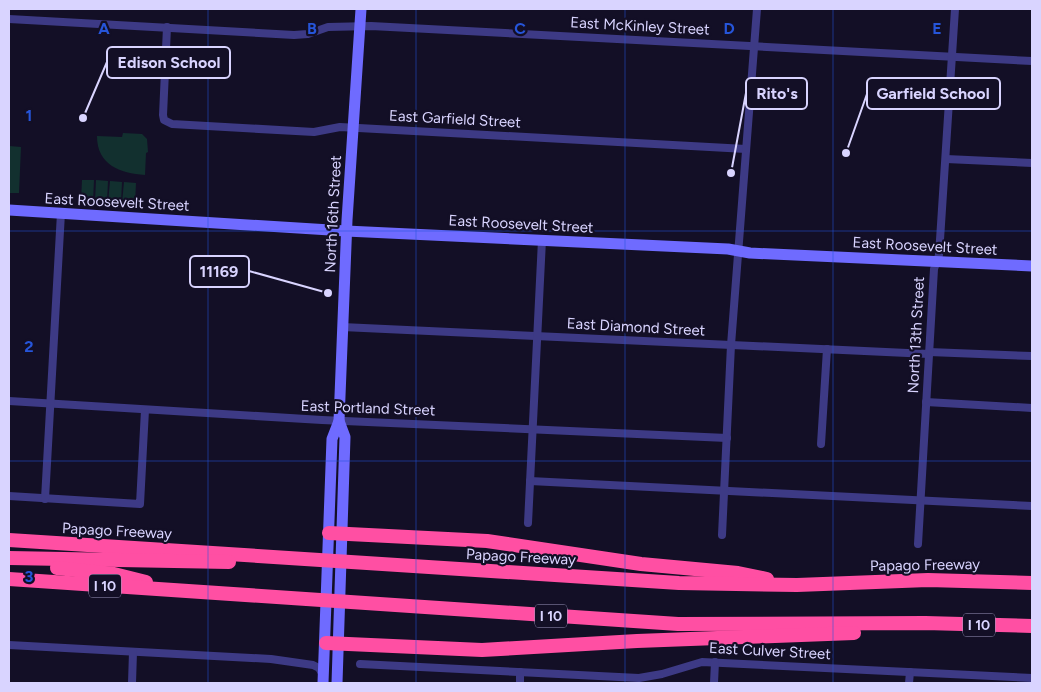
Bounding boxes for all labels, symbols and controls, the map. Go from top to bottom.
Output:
street label: East McKinley Street [570,13,710,39]
text: A [98,19,110,38]
text: B [307,19,317,38]
text: C [514,19,526,38]
text: D [723,19,735,38]
text: E [932,19,942,38]
callout: Edison School [107,47,230,78]
text: Edison School [118,53,220,72]
callout: Rito's [746,78,807,109]
callout: Garfield School [867,78,1000,109]
text: Rito's [756,84,798,103]
text: Garfield School [876,84,990,103]
text: 1 [26,106,32,125]
street label: East Garfield Street [389,107,522,131]
street label: North 16th Street [321,155,345,273]
street label: East Roosevelt Street [44,189,190,215]
street label: East Roosevelt Street [448,211,594,237]
street label: East Roosevelt Street [852,233,998,259]
callout: 11169 [190,256,249,287]
text: 11169 [200,262,238,281]
street label: North 13th Street [904,276,928,394]
street label: East Diamond Street [566,314,706,340]
text: 2 [24,337,34,356]
street label: East Portland Street [300,397,436,419]
street label: Papago Freeway [62,519,173,543]
street label: Papago Freeway [466,545,577,569]
street label: Papago Freeway [870,555,980,575]
text: 3 [25,567,34,586]
road number: I 10 [89,574,121,598]
road number: I 10 [535,604,567,628]
road number: I 10 [963,614,995,636]
street label: East Culver Street [709,639,832,663]

